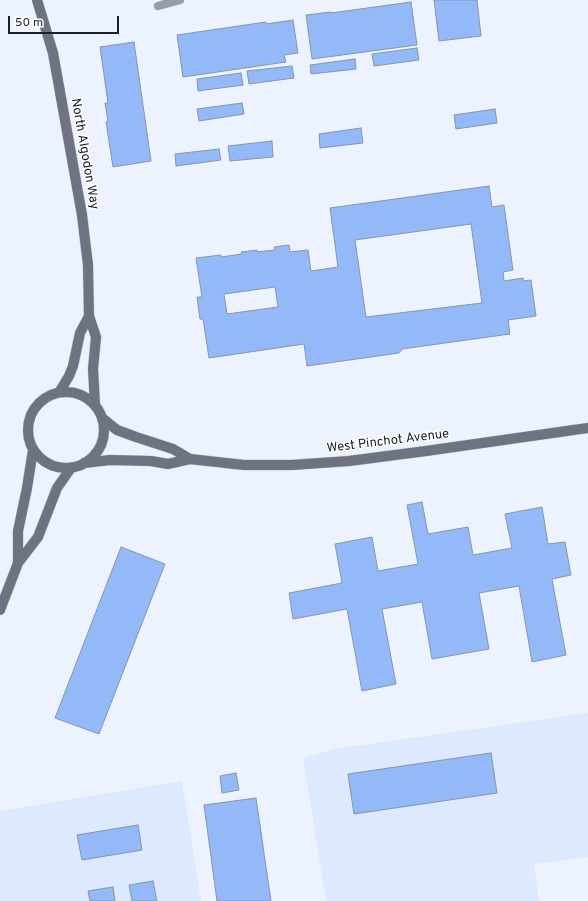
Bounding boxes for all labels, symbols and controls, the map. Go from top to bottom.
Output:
scale bar [10,8,121,34]
text: 50 m [15,15,43,31]
street label: North Algodon Way [67,97,101,211]
street label: West Pinchot Avenue [326,427,450,457]

